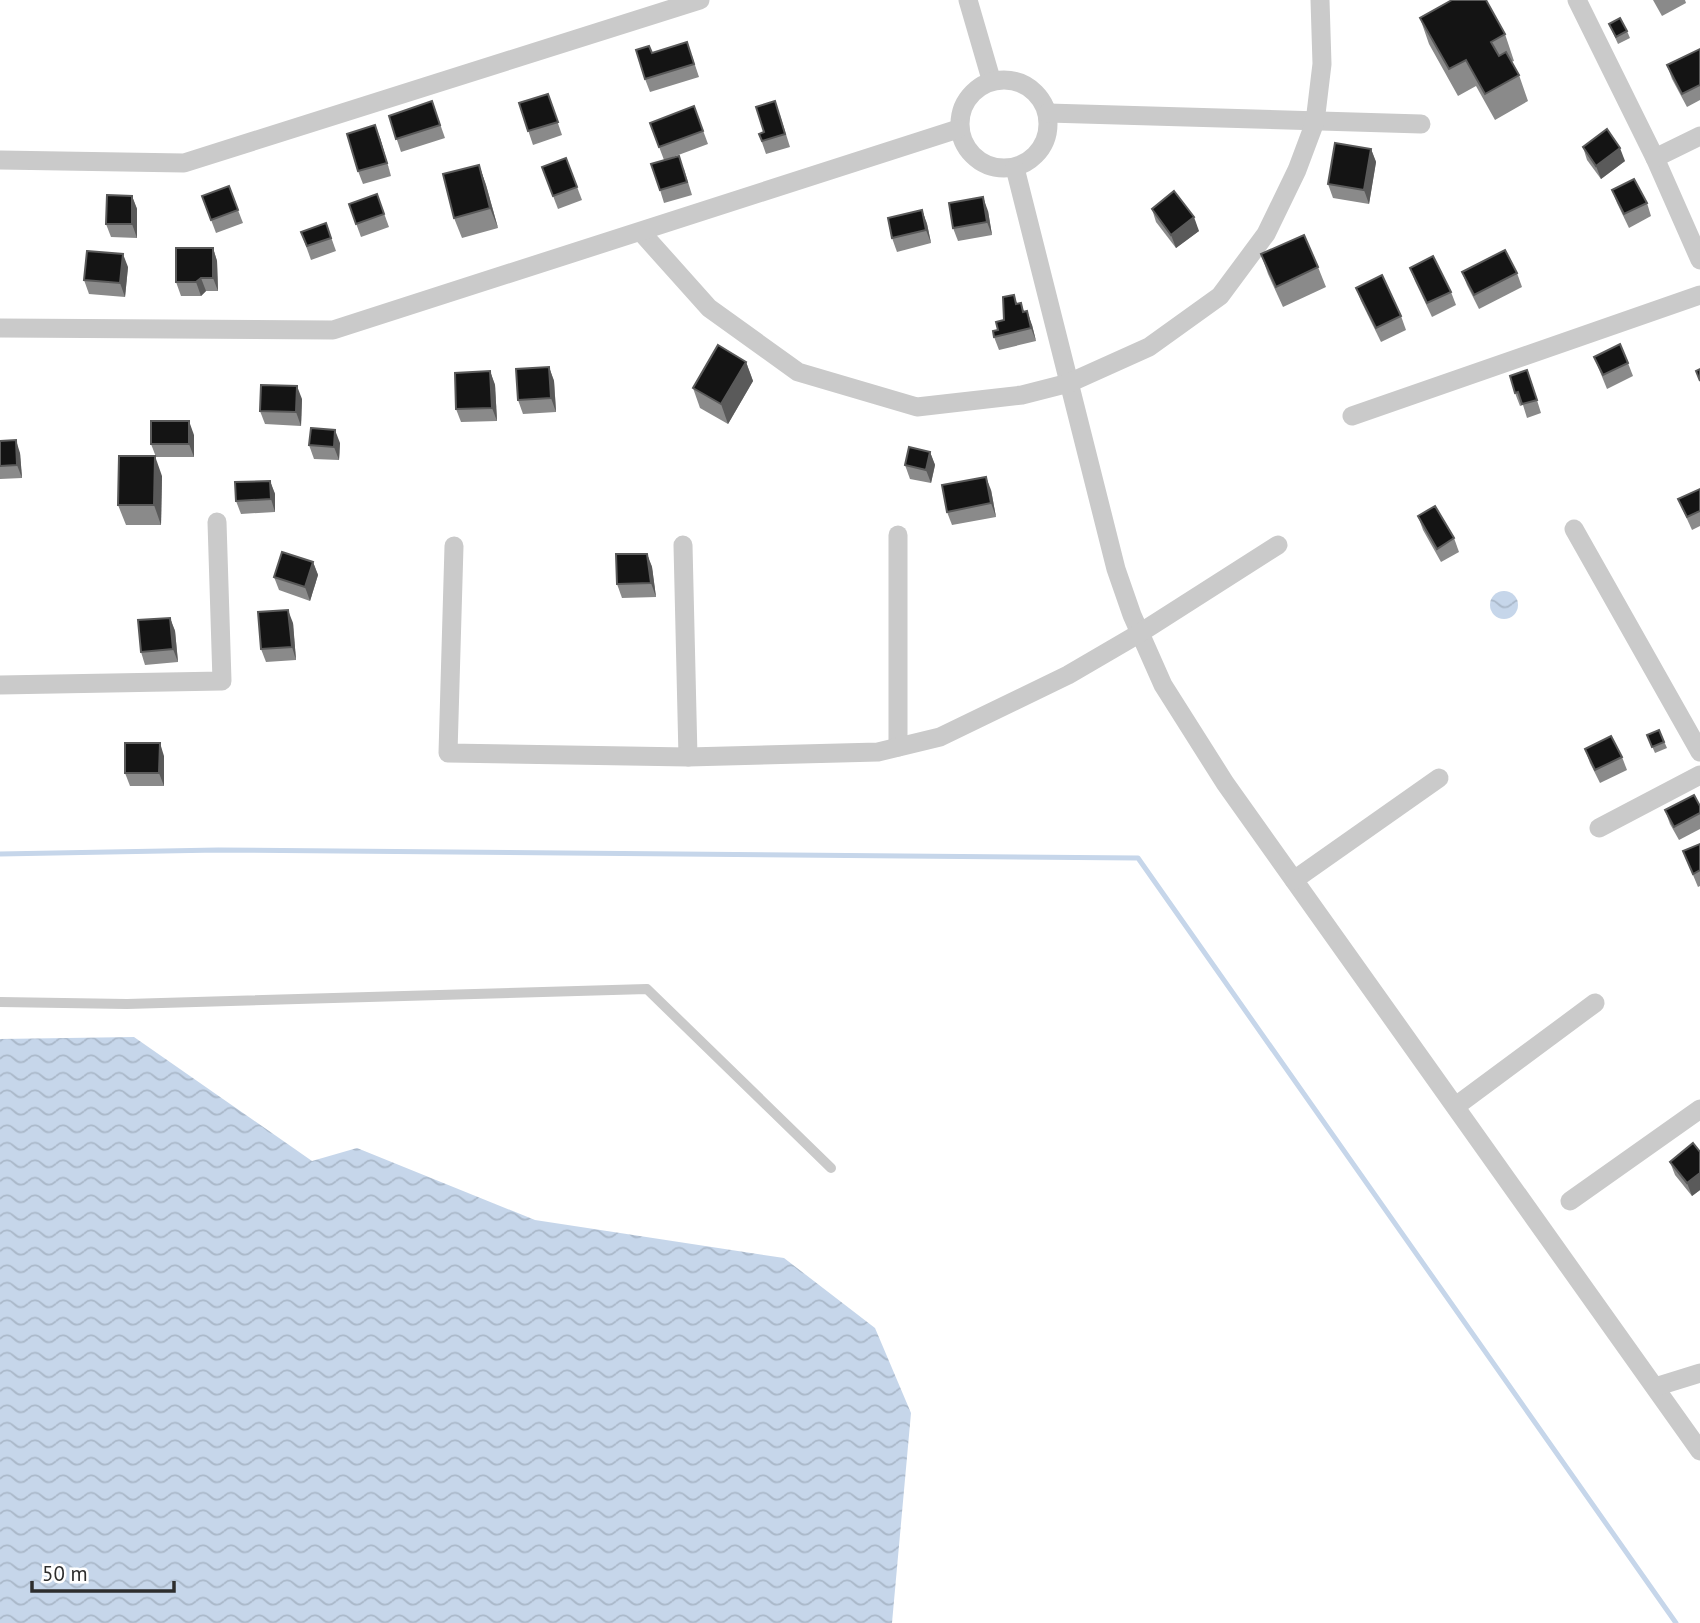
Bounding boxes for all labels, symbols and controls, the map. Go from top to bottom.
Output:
scale bar [32,1550,173,1594]
text: 50 m [42,1560,88,1587]

